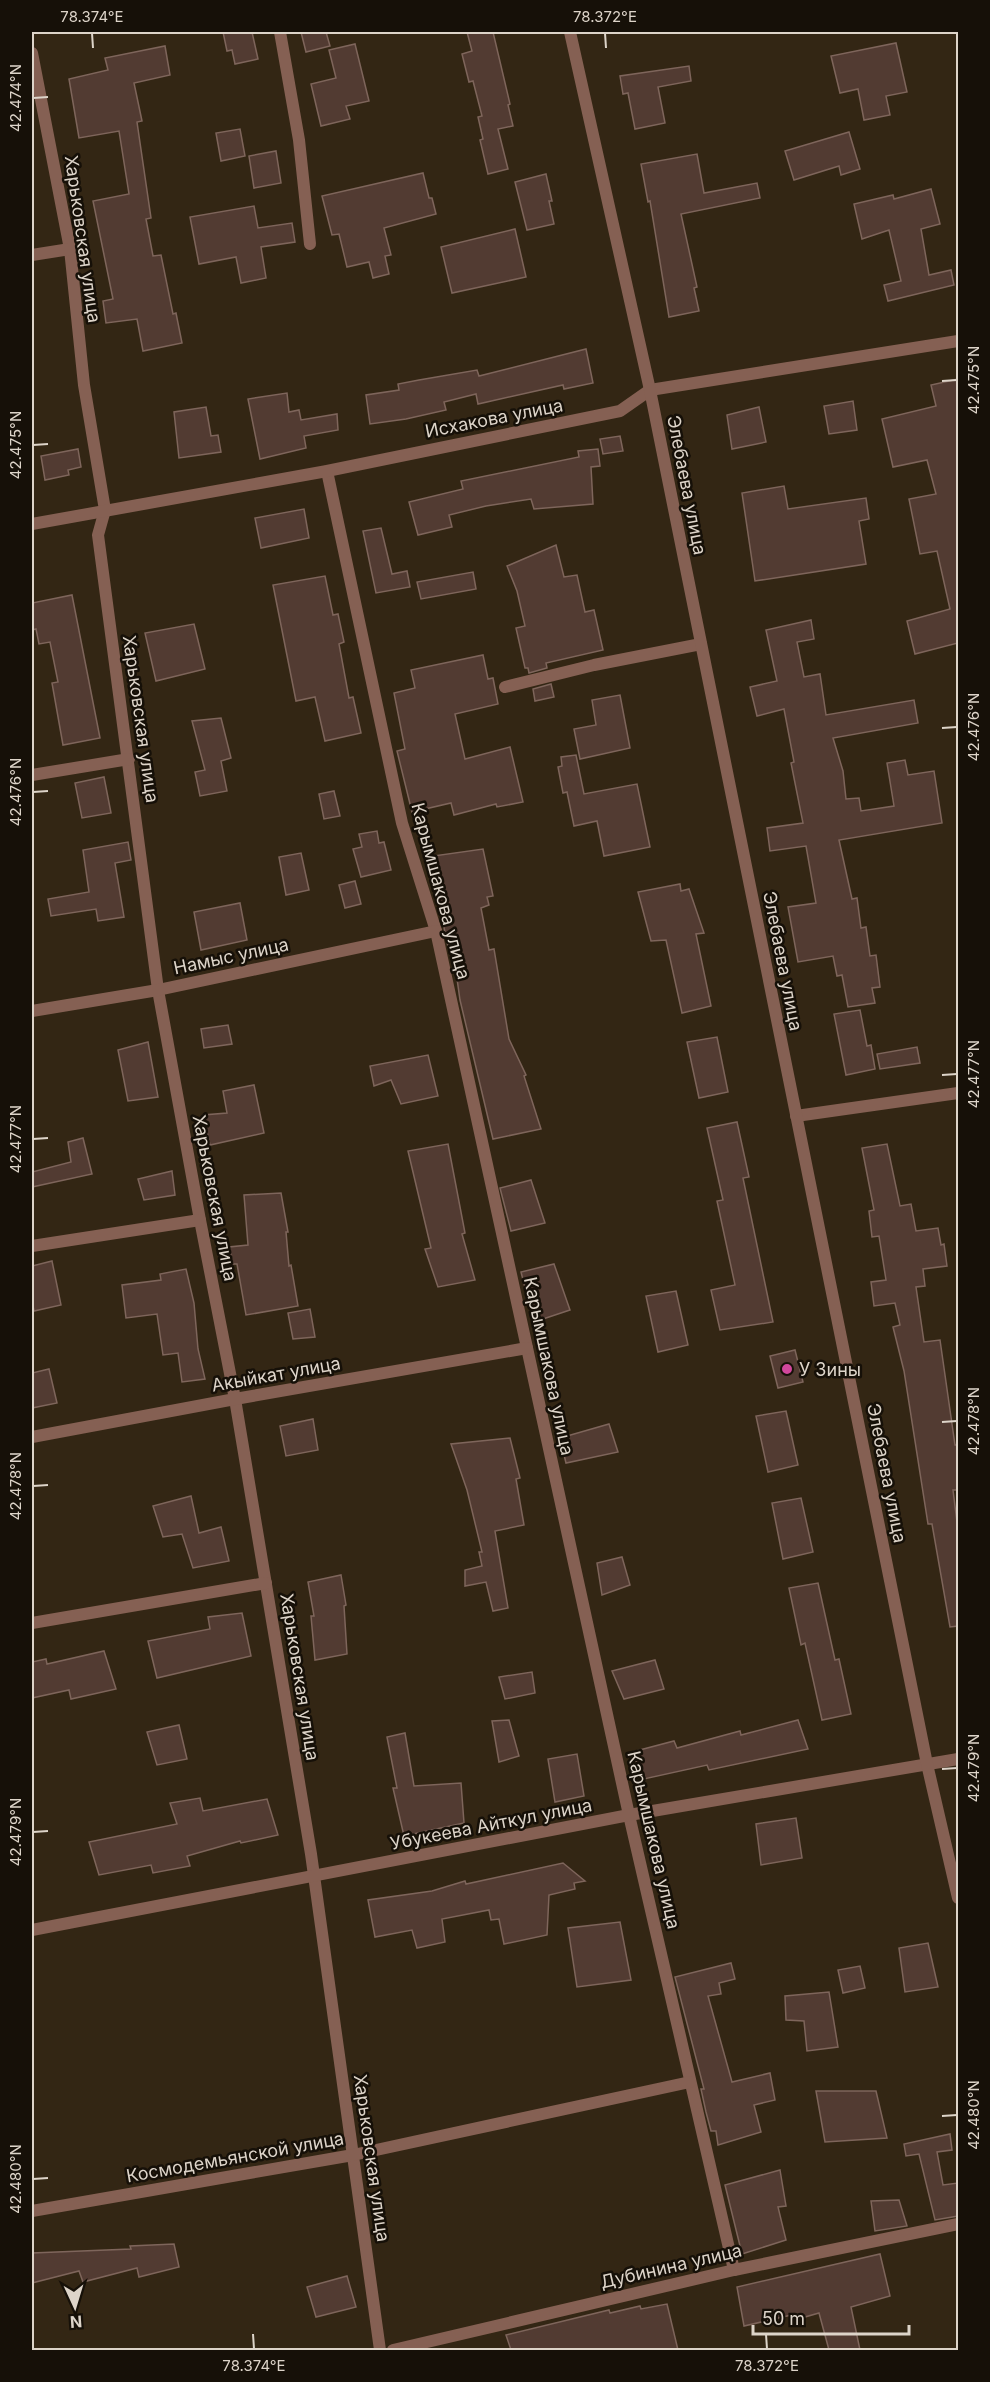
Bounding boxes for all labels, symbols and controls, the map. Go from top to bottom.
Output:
text: 78.374°E [60,7,124,26]
text: 78.372°E [573,7,637,26]
text: 42.474°N [6,64,25,132]
street label: Харьковская улица [61,154,105,324]
text: 42.475°N [964,346,983,414]
street label: Исхакова улица [423,394,565,442]
text: 42.475°N [6,411,25,479]
street label: Элебаева улица [663,413,711,557]
street label: Харьковская улица [119,634,163,804]
text: 42.476°N [964,693,983,761]
text: 42.476°N [6,758,25,826]
street label: Карымшакова улица [407,800,475,982]
street label: Элебаева улица [759,889,807,1033]
street label: Намыс улица [172,934,290,978]
text: 42.477°N [964,1040,983,1108]
text: 42.477°N [6,1105,25,1173]
street label: Харьковская улица [189,1113,241,1283]
street label: Карымшакова улица [520,1275,578,1457]
street label: Акыйкат улица [210,1352,342,1396]
place label: У Зины [799,1359,861,1380]
marker: У Зины [780,1362,794,1376]
text: 42.478°N [964,1387,983,1455]
street label: Элебаева улица [863,1401,911,1545]
text: 42.478°N [6,1452,25,1520]
street label: Харьковская улица [276,1592,324,1762]
text: 42.479°N [964,1734,983,1802]
street label: Карымшакова улица [623,1749,685,1931]
street label: Убукеева Айткул улица [388,1794,594,1854]
text: 42.479°N [6,1798,25,1866]
street label: Харьковская улица [350,2073,394,2243]
text: 42.480°N [964,2080,983,2150]
street label: Космодемьянской улица [124,2127,346,2187]
text: 42.480°N [6,2144,25,2214]
street label: Дубинина улица [598,2240,744,2292]
north arrow [45,2277,105,2337]
scale bar [753,2298,909,2336]
text: 50 m [762,2308,805,2329]
text: N [69,2312,83,2332]
text: 78.374°E [222,2356,286,2375]
text: 78.372°E [735,2356,799,2375]

